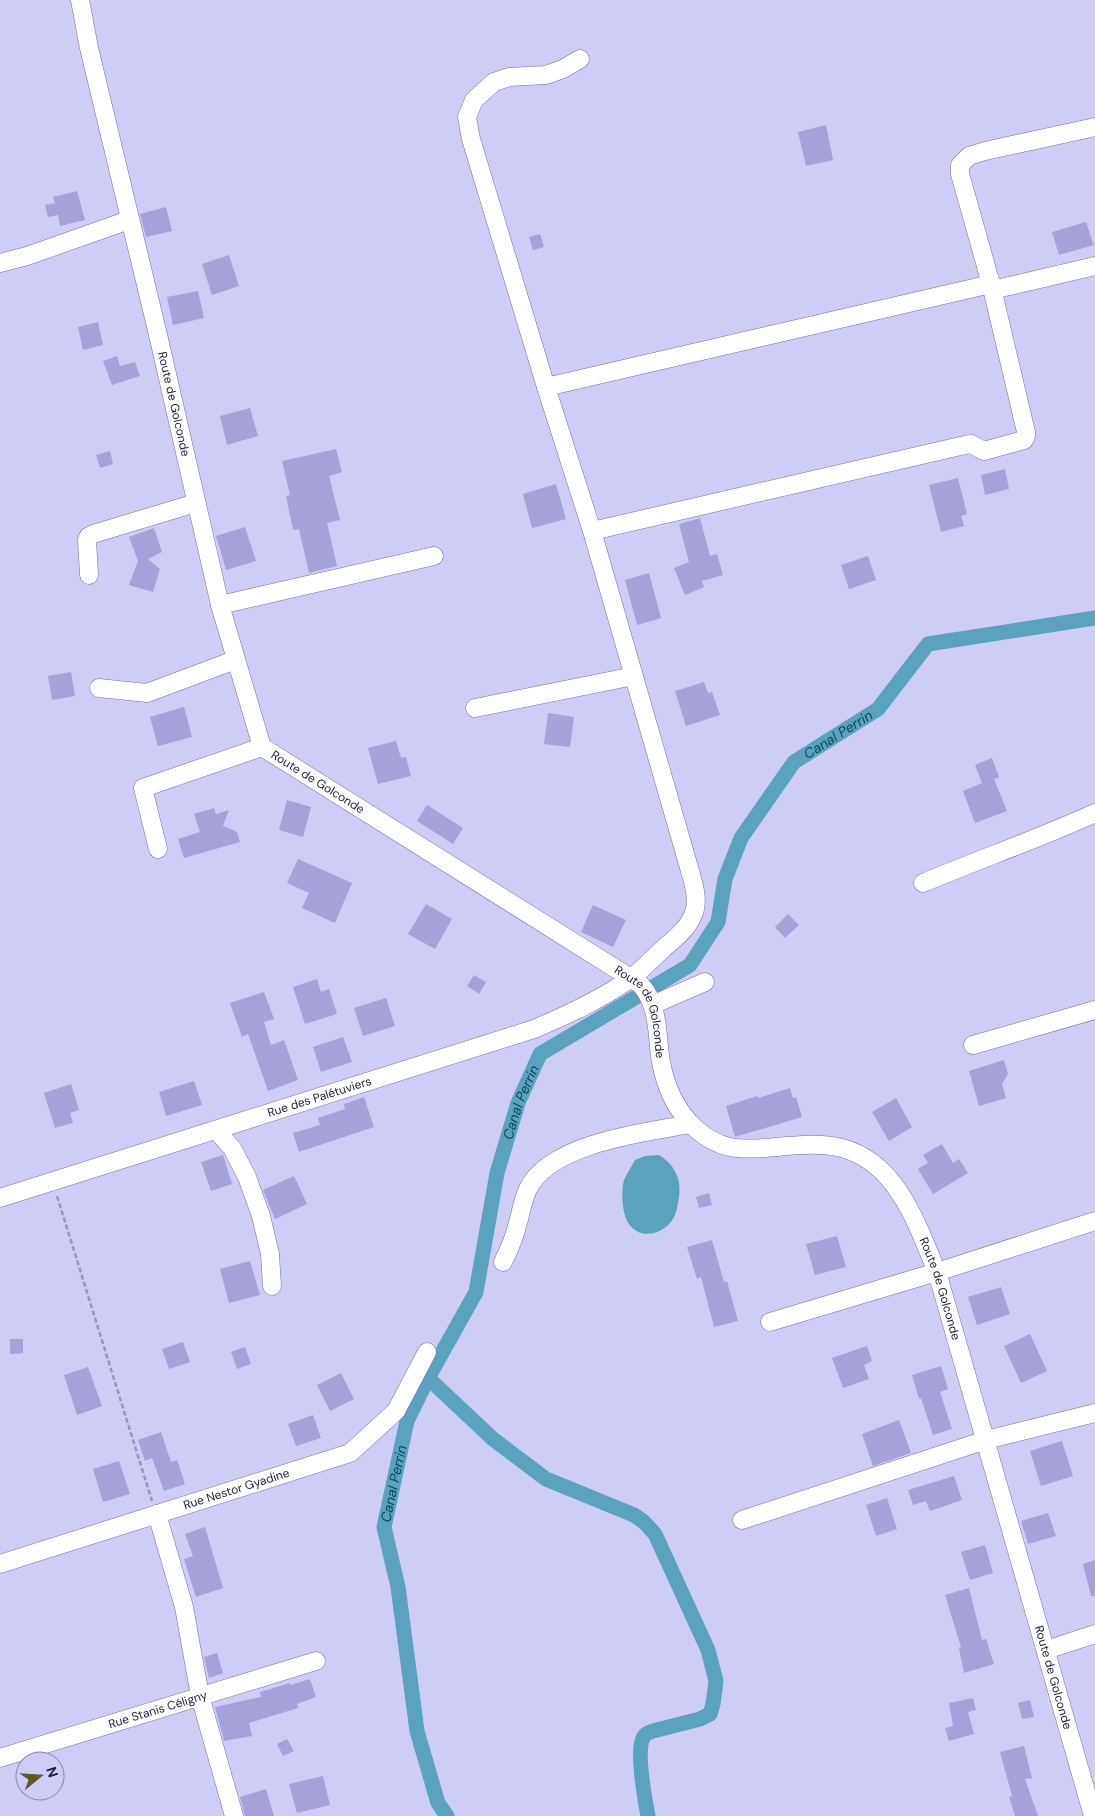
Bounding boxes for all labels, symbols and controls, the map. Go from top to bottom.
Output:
street label: Route de Golconde [154,350,194,458]
water label: Canal Perrin [800,706,876,763]
street label: Route de Golconde [268,747,368,817]
street label: Route de Golconde [611,962,668,1059]
water label: Canal Perrin [499,1062,543,1142]
street label: Rue des Palétuviers [265,1073,373,1121]
street label: Route de Golconde [916,1235,964,1342]
water label: Canal Perrin [376,1443,411,1524]
street label: Rue Nestor Gyadine [181,1465,292,1513]
street label: Route de Golconde [1031,1624,1076,1731]
street label: Rue Stanis Céligny [106,1687,209,1732]
north arrow [15,1751,65,1801]
text: N [42,1764,63,1780]

